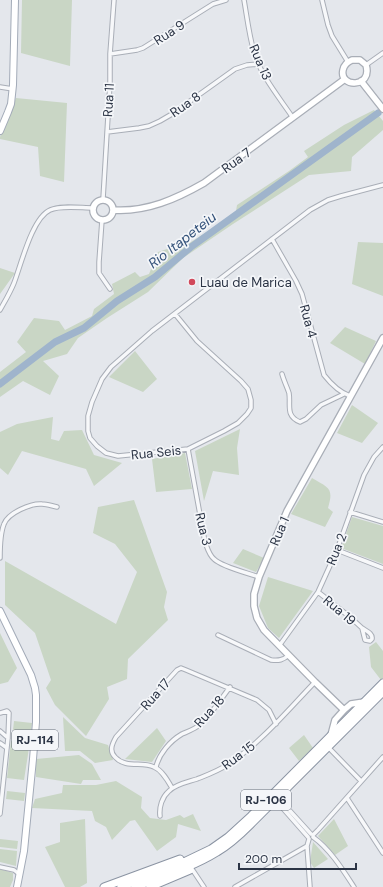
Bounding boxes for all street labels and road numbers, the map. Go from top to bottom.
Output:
street label: Rua 9 [150,16,188,49]
street label: Rua 13 [245,42,276,83]
street label: Rua 11 [99,83,118,117]
street label: Rua 8 [167,88,204,121]
street label: Rua 7 [218,144,255,177]
street label: Rua 4 [296,303,321,340]
street label: Rua Seis [130,441,182,464]
street label: Rua 3 [191,511,216,547]
street label: Rua 1 [266,514,293,548]
street label: Rua 2 [322,531,351,568]
street label: Rua 19 [320,592,360,629]
street label: Rua 17 [137,675,174,714]
street label: Rua 18 [190,692,228,731]
road number: RJ-114 [12,730,58,750]
street label: Rua 15 [218,737,259,774]
road number: RJ-106 [241,790,291,810]

